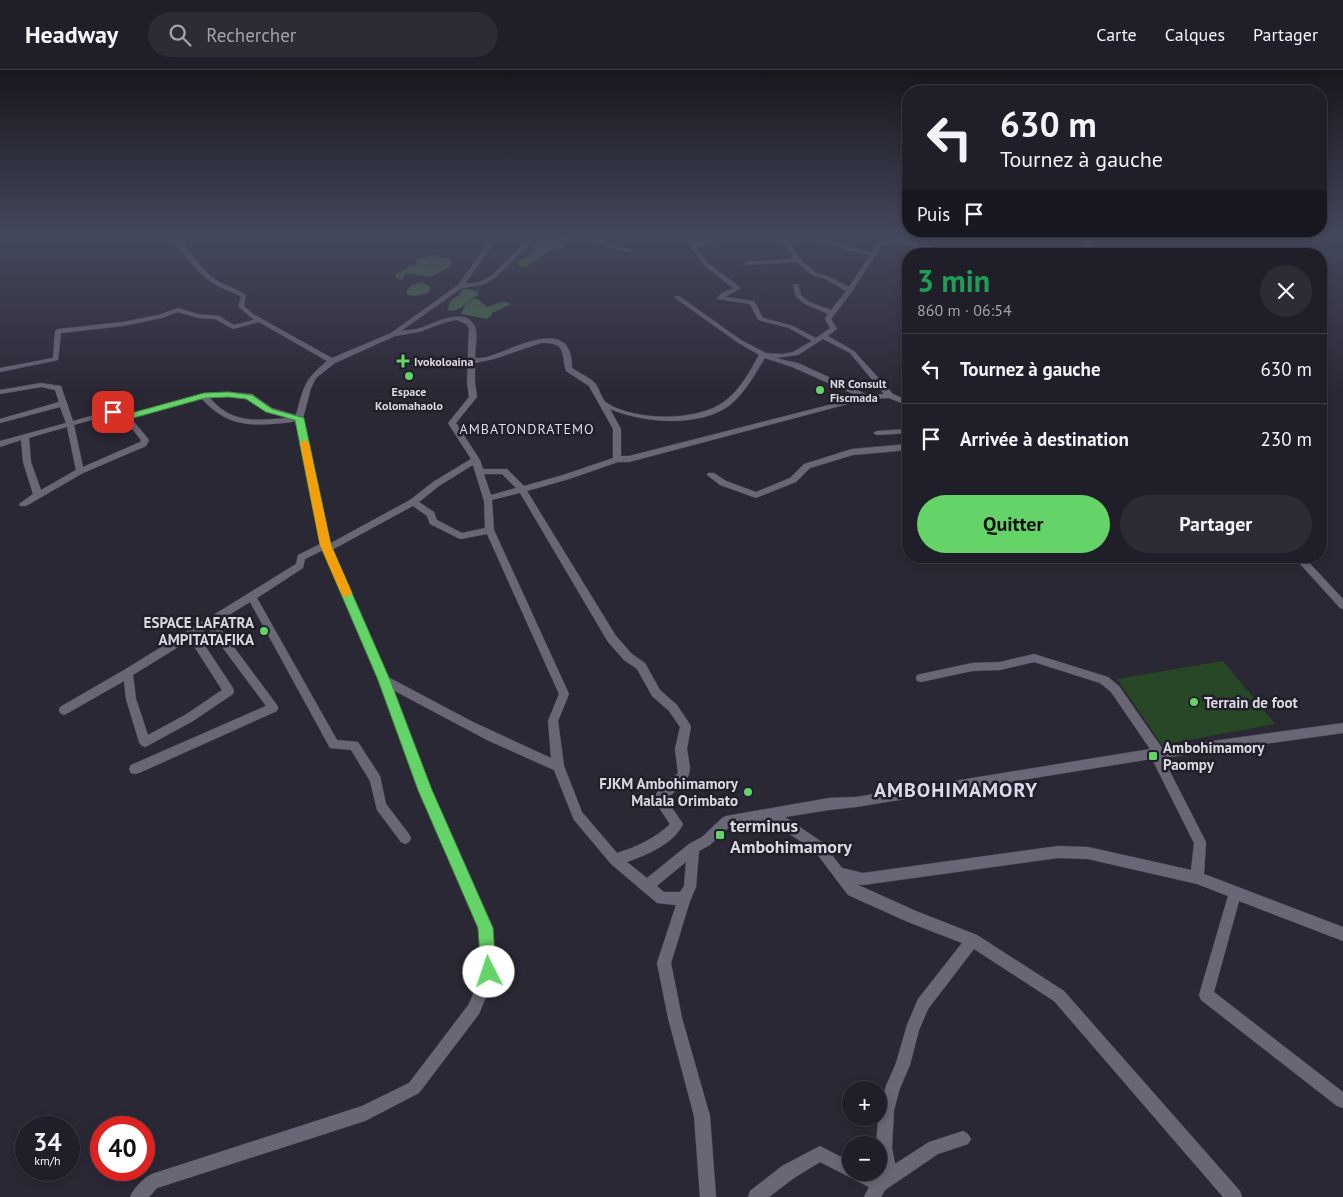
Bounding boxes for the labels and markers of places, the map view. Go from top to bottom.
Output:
marker: Ivokoloaina [396,354,410,368]
place label: Ivokoloaina [414,354,473,369]
marker: Espace Kolomahaolo [403,370,415,382]
place label: NR Consult Fiscmada [830,376,887,405]
place label: Espace Kolomahaolo [375,384,443,413]
marker: NR Consult Fiscmada [814,384,826,396]
pin [92,391,134,433]
place label: ESPACE LAFATRA AMPITATAFIKA [144,613,255,649]
marker: ESPACE LAFATRA AMPITATAFIKA [258,625,270,637]
place label: Terrain de foot [1204,693,1299,712]
marker: Terrain de foot [1188,696,1200,708]
place label: Ambohimamory Paompy [1163,738,1265,774]
marker: Ambohimamory Paompy [1147,750,1159,762]
place label: FJKM Ambohimamory Malala Orimbato [599,774,739,810]
marker: FJKM Ambohimamory Malala Orimbato [742,786,754,798]
place label: terminus Ambohimamory [730,814,852,858]
marker: terminus Ambohimamory [714,829,726,841]

